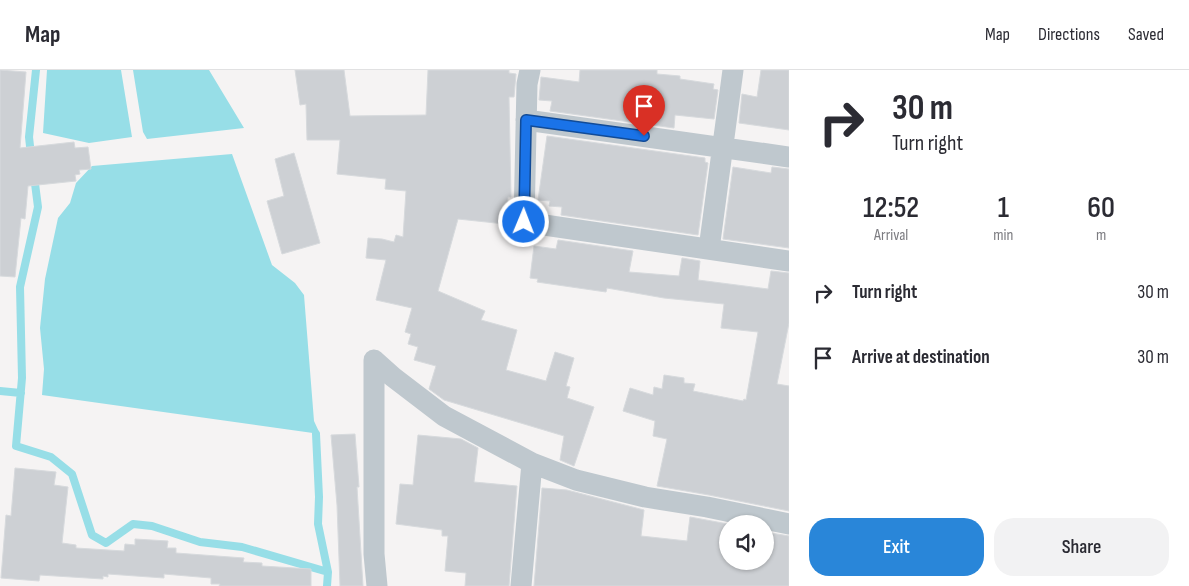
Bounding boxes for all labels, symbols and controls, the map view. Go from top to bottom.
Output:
text: Map [25,20,60,49]
text: Map [985,24,1010,45]
text: Directions [1038,24,1100,45]
text: Saved [1128,24,1164,45]
pin [623,85,665,136]
text: 30 m [892,87,953,130]
icon: right [809,90,874,155]
icon: arrive [630,92,658,120]
text: Turn right [892,130,963,157]
text: 12:52 [863,190,919,226]
text: 1 [998,190,1009,226]
text: 60 [1087,190,1115,226]
position arrow [497,195,549,247]
text: Arrival [874,226,908,245]
text: min [993,226,1013,245]
text: m [1096,226,1106,245]
icon: right [809,279,837,307]
text: Turn right [852,281,917,304]
text: 30 m [1137,281,1169,304]
icon: arrive [809,344,837,372]
text: Arrive at destination [852,346,990,369]
text: 30 m [1137,346,1169,369]
map controls [719,515,774,570]
button: sound [719,515,774,570]
button: Exit [809,518,984,576]
button: Share [994,518,1169,576]

